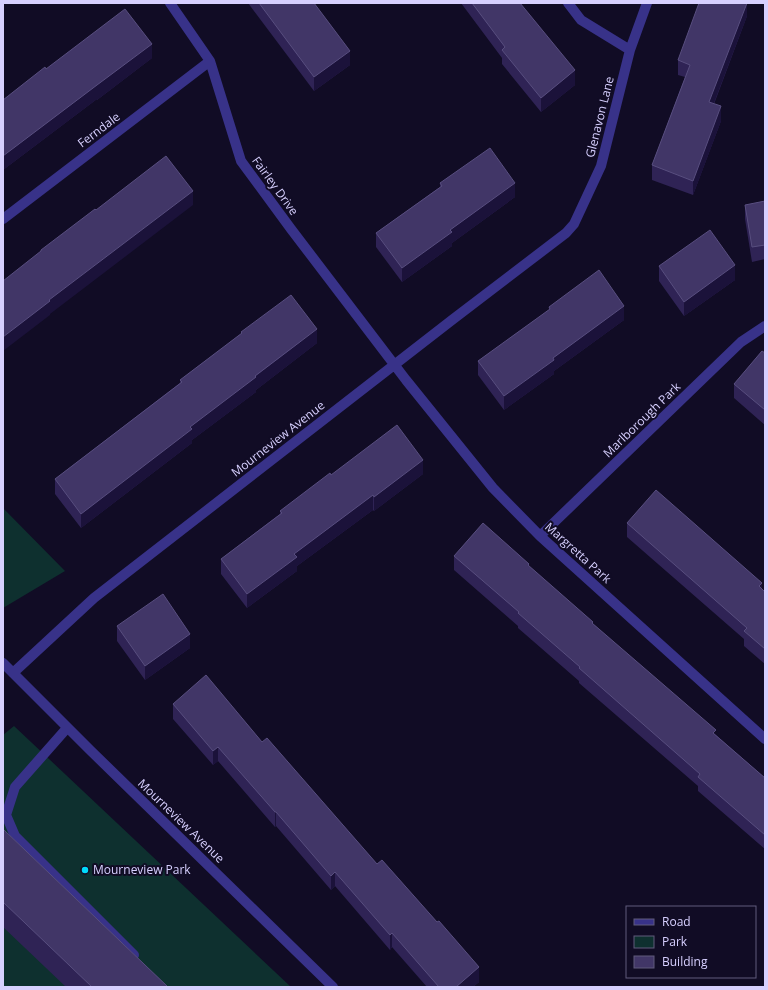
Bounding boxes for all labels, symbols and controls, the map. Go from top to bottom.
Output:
street label: Glenavon Lane [581,74,618,159]
street label: Ferndale [74,108,124,151]
street label: Fairley Drive [248,153,303,219]
street label: Marlborough Park [599,378,685,461]
street label: Mourneview Avenue [227,397,328,480]
street label: Margretta Park [541,518,616,587]
street label: Mourneview Avenue [134,775,229,867]
place label: Mourneview Park [93,861,191,878]
marker: Mourneview Park [80,865,90,875]
legend [626,906,756,978]
text: Road [662,913,691,930]
text: Park [662,933,688,950]
text: Building [662,953,708,970]

